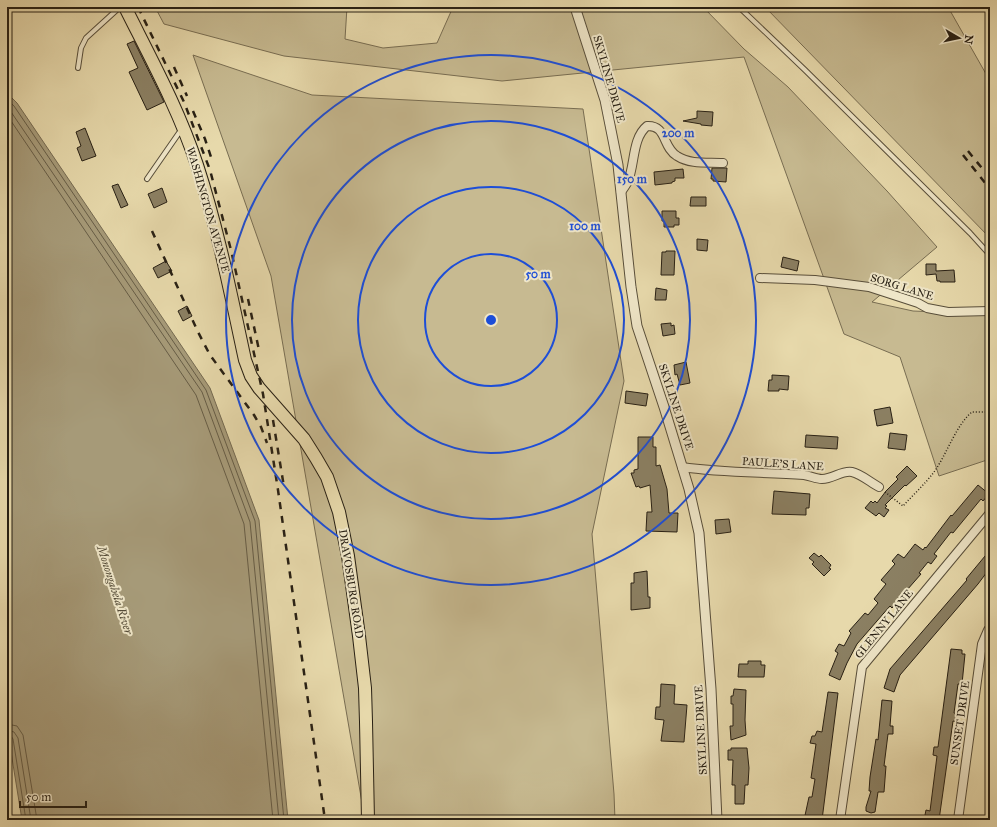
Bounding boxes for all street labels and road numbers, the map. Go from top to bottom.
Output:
street label: SKYLINE DRIVE [590,34,628,124]
street label: WASHINGTON AVENUE [184,145,232,275]
street label: SORG LANE [869,271,935,303]
street label: SKYLINE DRIVE [656,362,696,452]
street label: PAULE'S LANE [742,455,824,473]
street label: DRAVOSBURG ROAD [336,528,366,640]
street label: GLENNY LANE [852,587,916,661]
street label: SUNSET DRIVE [948,680,972,766]
street label: SKYLINE DRIVE [692,685,710,775]

